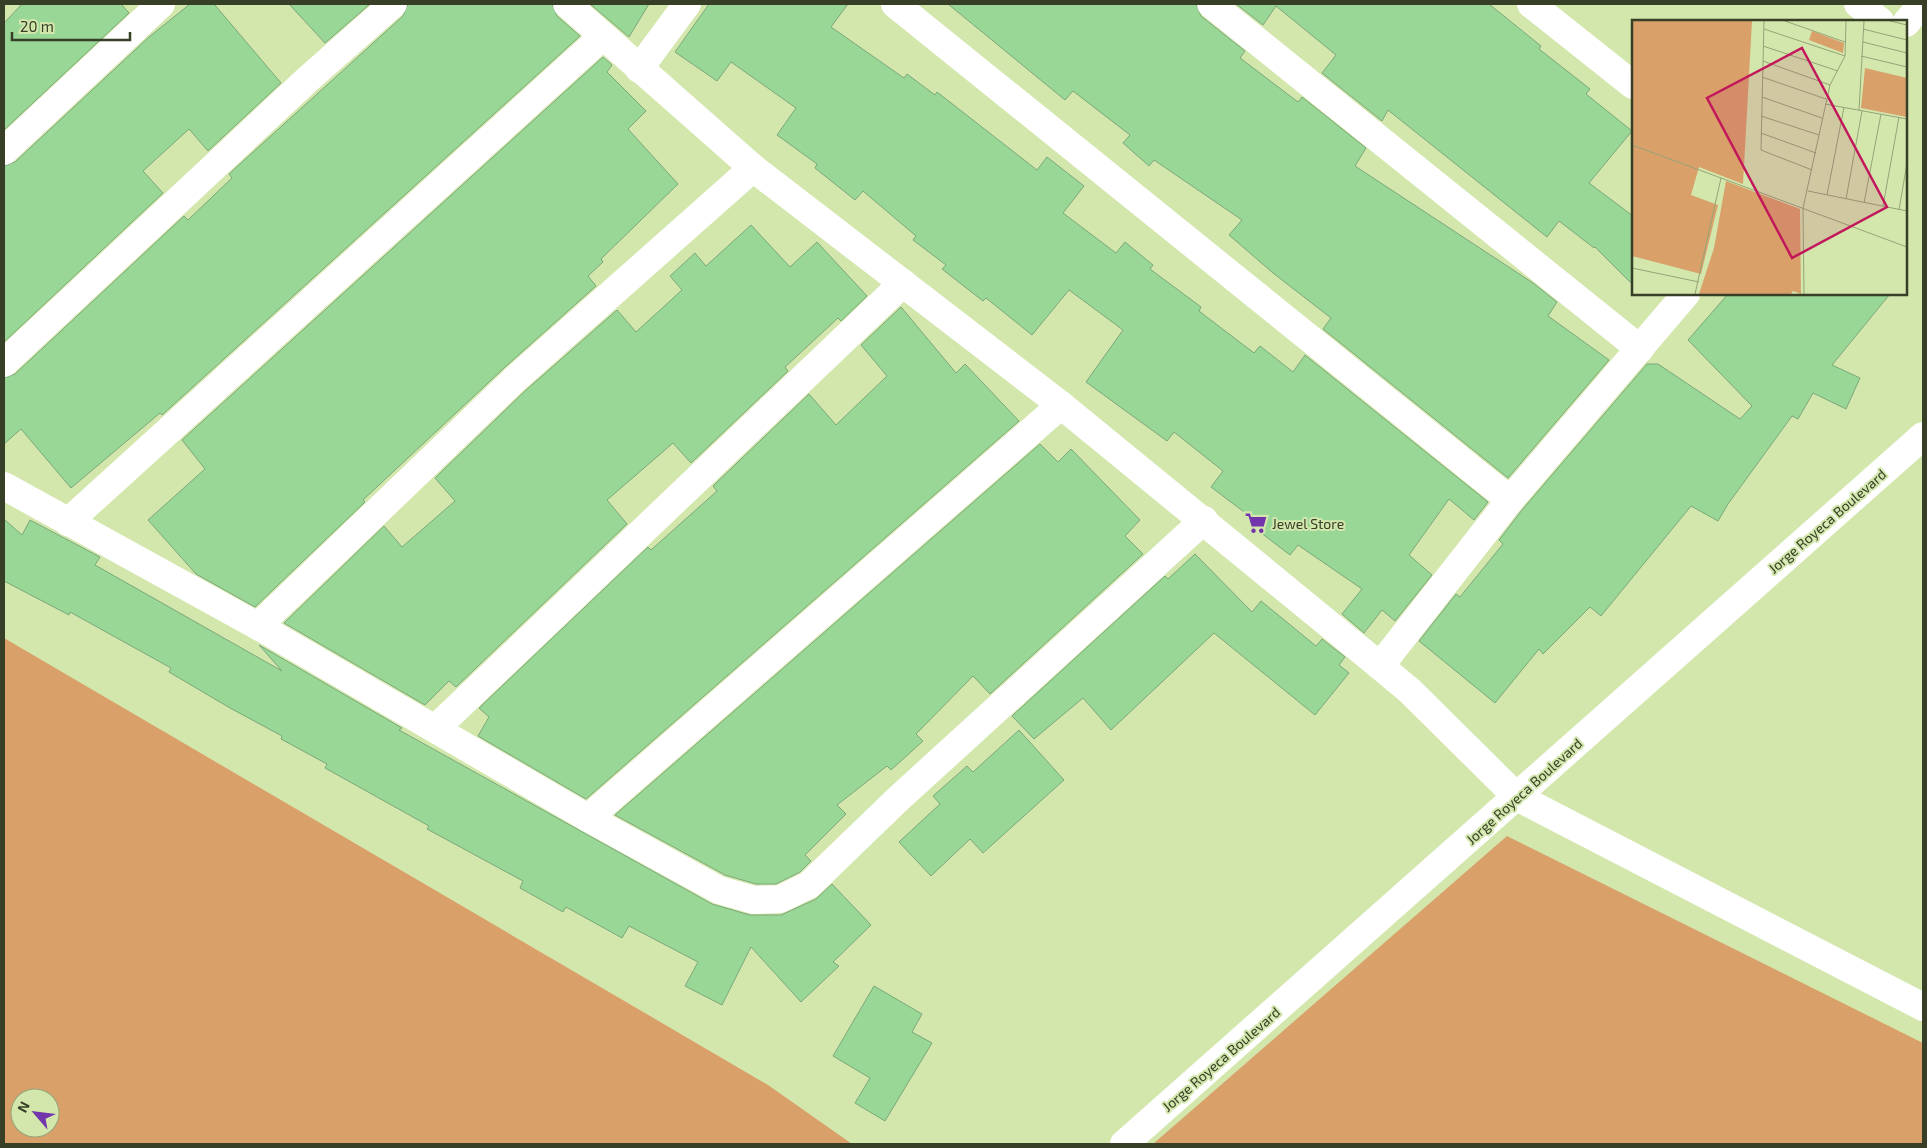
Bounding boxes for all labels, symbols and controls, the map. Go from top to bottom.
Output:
scale bar [12,10,130,42]
text: 20 m [20,17,54,35]
inset map [1632,20,1907,295]
street label: Jorge Royeca Boulevard [1765,465,1889,577]
supermarket icon: Jewel Store [1243,510,1269,536]
place label: Jewel Store [1272,515,1344,532]
street label: Jorge Royeca Boulevard [1462,734,1586,848]
street label: Jorge Royeca Boulevard [1159,1003,1283,1115]
north arrow [10,1088,60,1138]
text: N [13,1098,33,1115]

